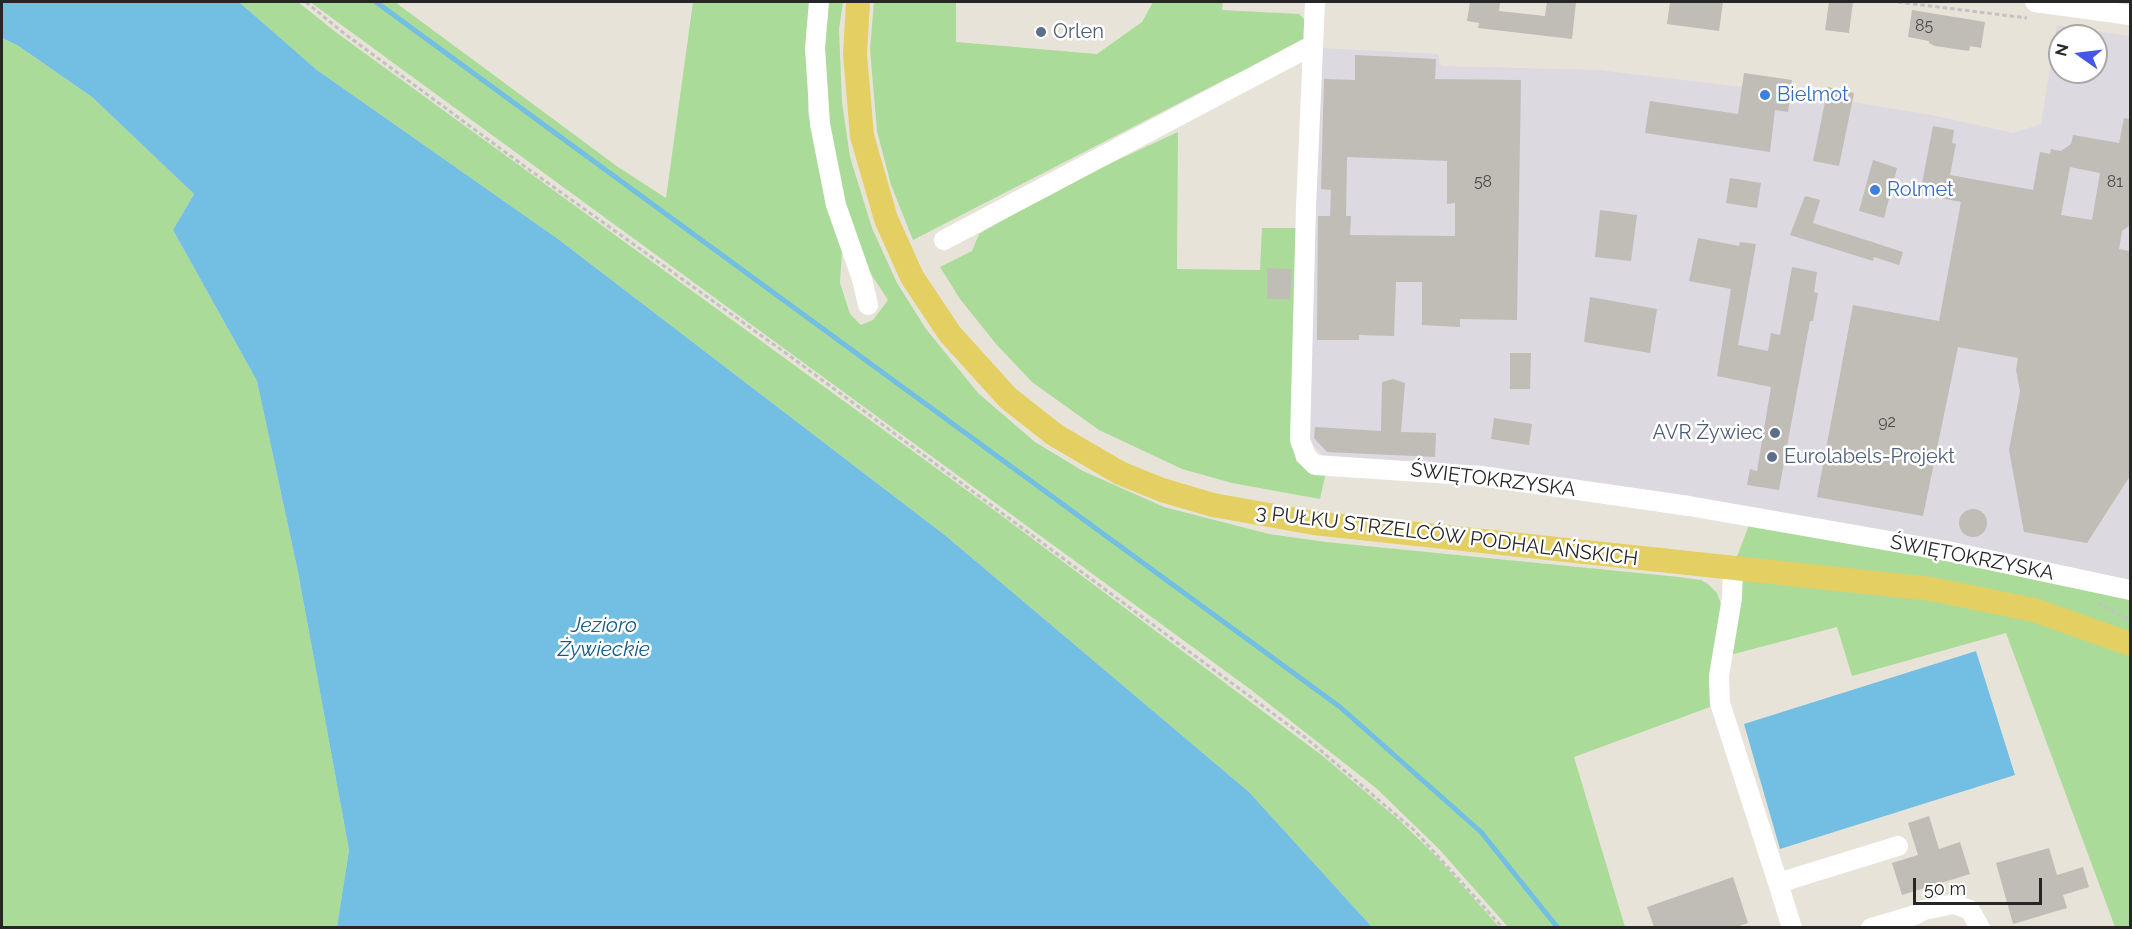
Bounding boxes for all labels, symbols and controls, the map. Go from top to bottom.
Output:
house number: 85 [1915,16,1933,36]
place label: Orlen [1053,20,1104,44]
north arrow [2048,24,2108,84]
marker: Orlen [1034,25,1048,39]
text: N [2051,42,2073,58]
place label: Bielmot [1777,83,1849,107]
marker: Bielmot [1758,88,1772,102]
house number: 58 [1474,172,1492,192]
house number: 81 [2107,172,2123,192]
place label: Rolmet [1887,178,1954,202]
marker: Rolmet [1868,183,1882,197]
house number: 92 [1878,412,1896,432]
place label: AVR Żywiec [1653,421,1763,445]
marker: AVR Żywiec [1768,426,1782,440]
place label: Eurolabels-Projekt [1784,445,1955,469]
marker: Eurolabels-Projekt [1765,450,1779,464]
street label: ŚWIĘTOKRZYSKA [1409,458,1577,502]
street label: 3 PUŁKU STRZELCÓW PODHALAŃSKICH [1255,501,1639,571]
street label: ŚWIĘTOKRZYSKA [1888,530,2056,586]
water label: Jezioro Żywieckie [558,613,650,663]
scale bar [1916,866,2045,904]
text: 50 m [1924,878,1966,899]

